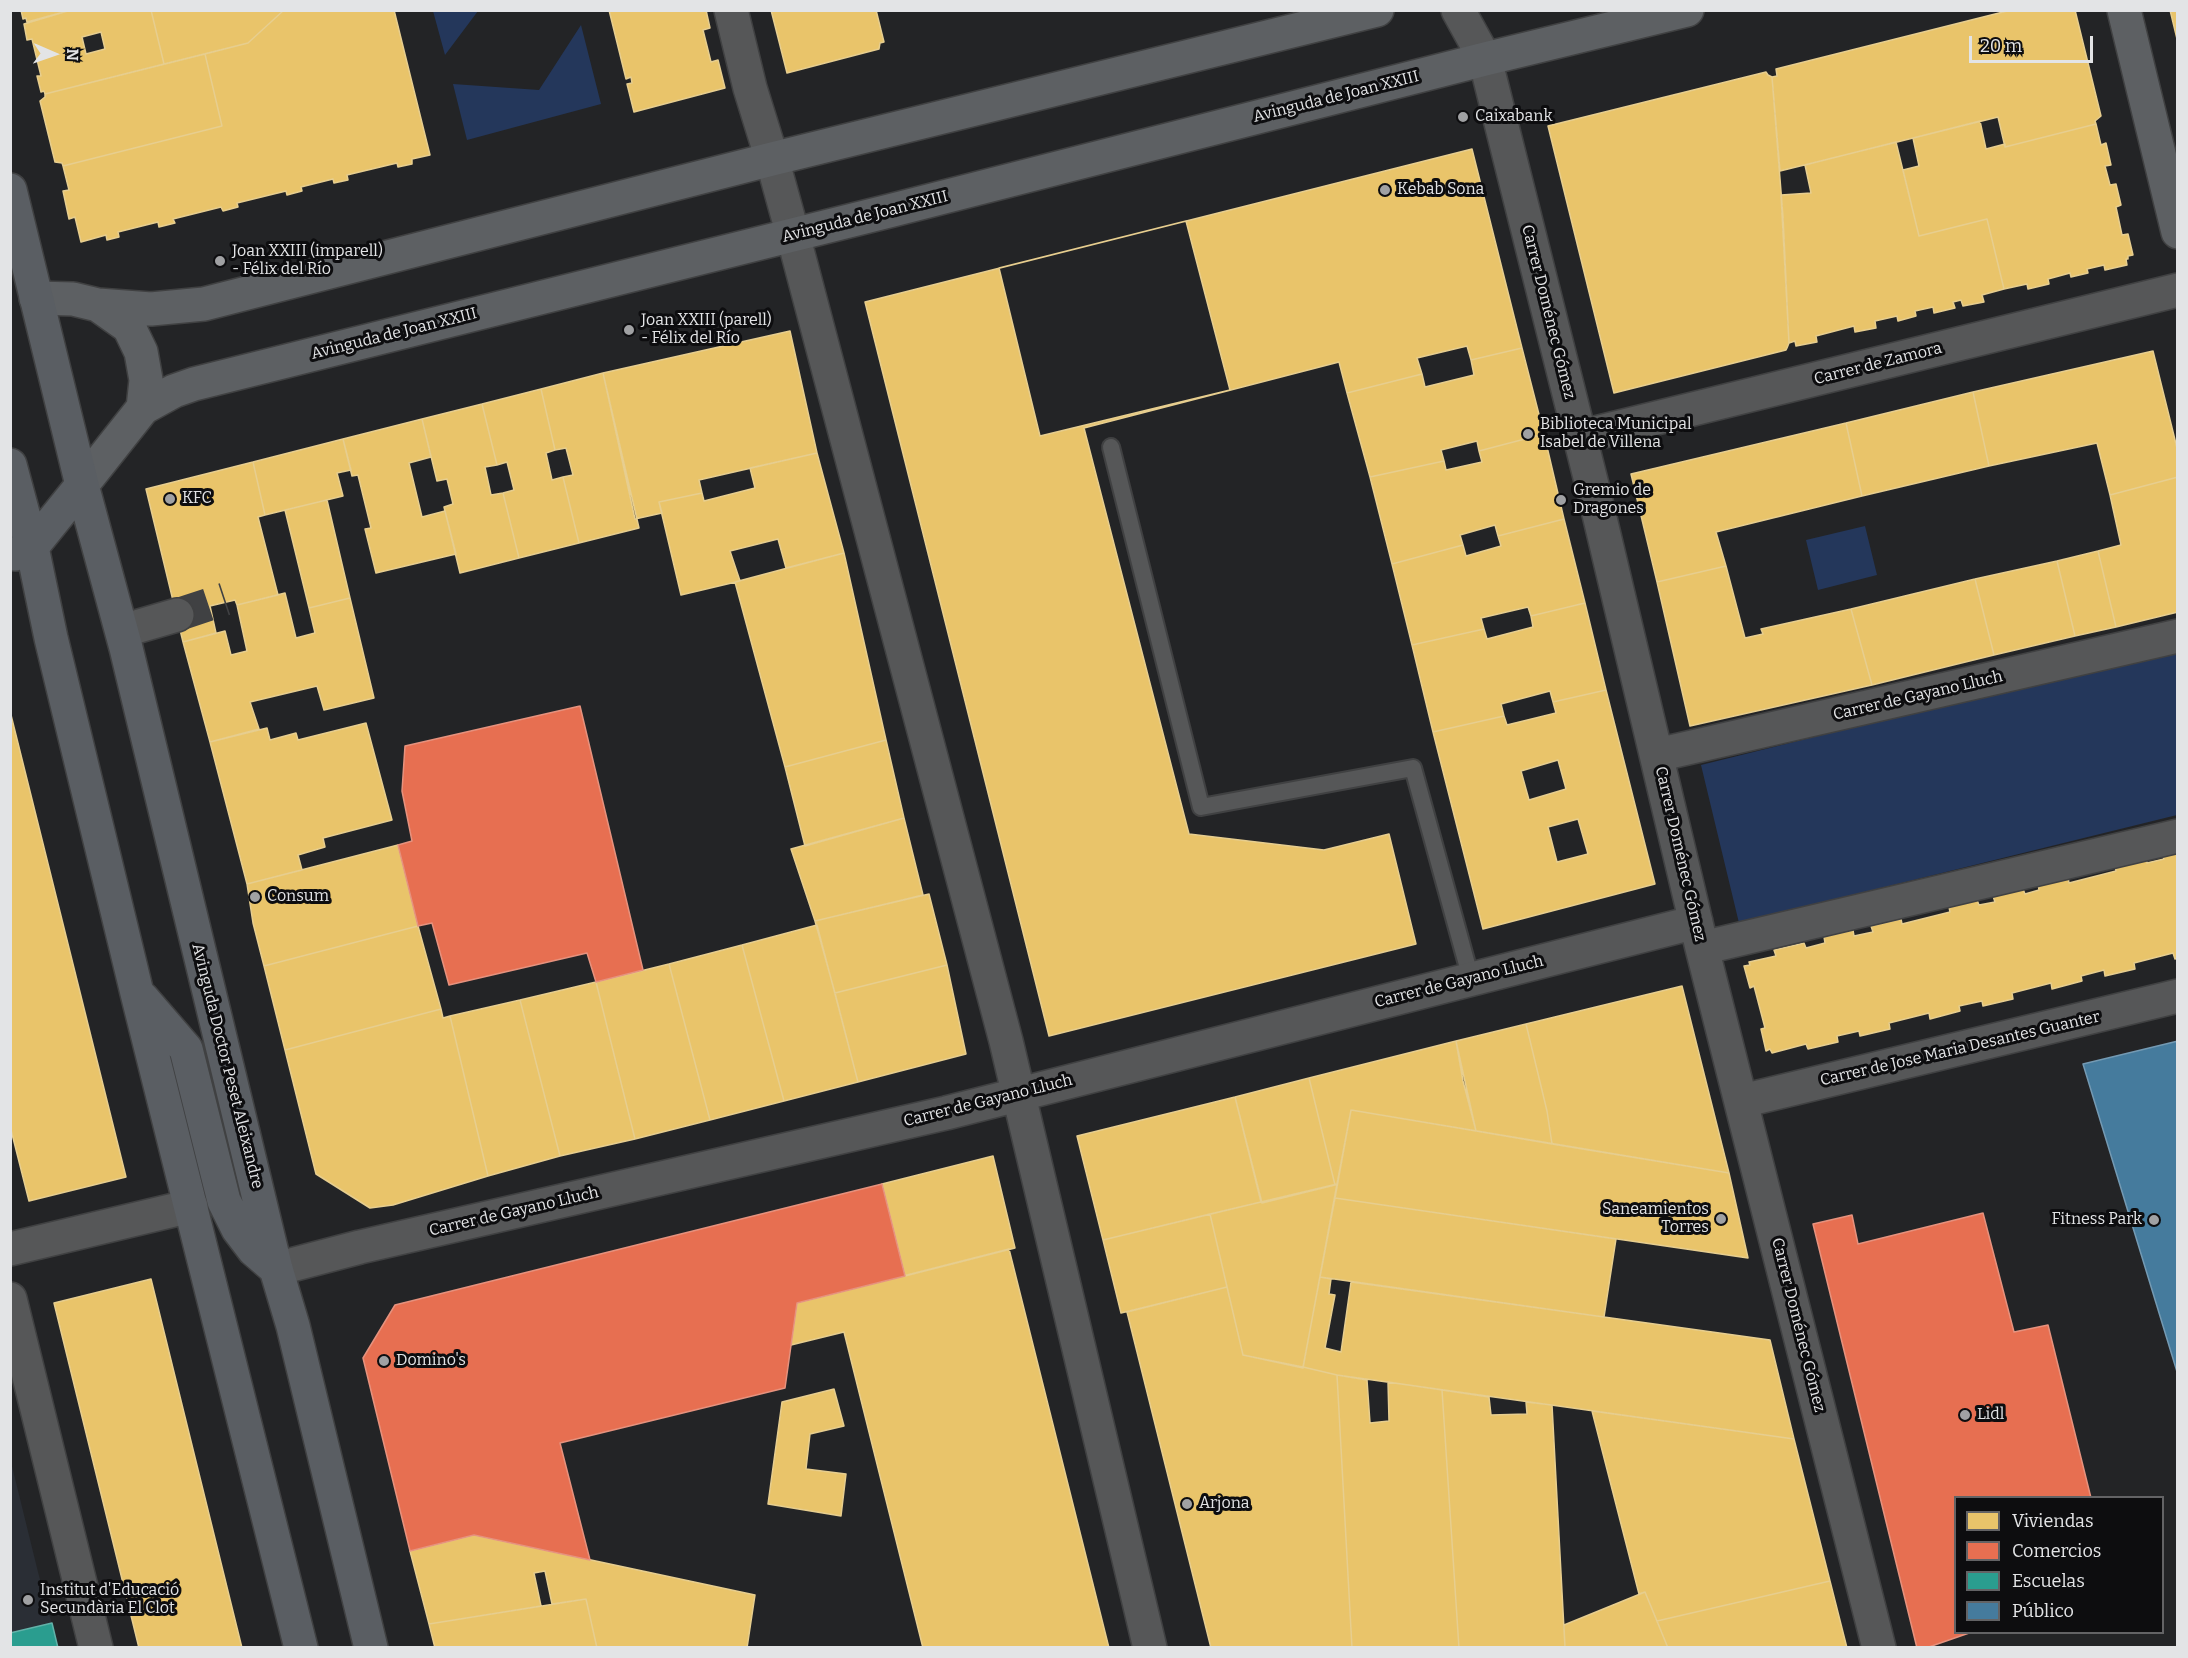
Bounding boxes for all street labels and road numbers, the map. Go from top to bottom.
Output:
street label: Avinguda de Joan XXIII [1251,67,1421,127]
street label: Avinguda de Joan XXIII [780,187,950,247]
street label: Carrer Doménec Gómez [1517,223,1579,401]
street label: Avinguda de Joan XXIII [309,304,479,364]
street label: Carrer de Zamora [1812,339,1944,389]
street label: Carrer de Gayano Lluch [1831,667,2005,725]
street label: Carrer Doménec Gómez [1651,765,1709,943]
street label: Avinguda Doctor Peset Aleixandre [187,941,267,1191]
street label: Carrer de Gayano Lluch [1373,952,1545,1012]
street label: Carrer de Jose Maria Desantes Guanter [1818,1007,2102,1091]
street label: Carrer de Gayano Lluch [902,1071,1074,1131]
street label: Carrer de Gayano Lluch [427,1183,601,1241]
street label: Carrer Doménec Gómez [1767,1236,1829,1414]

